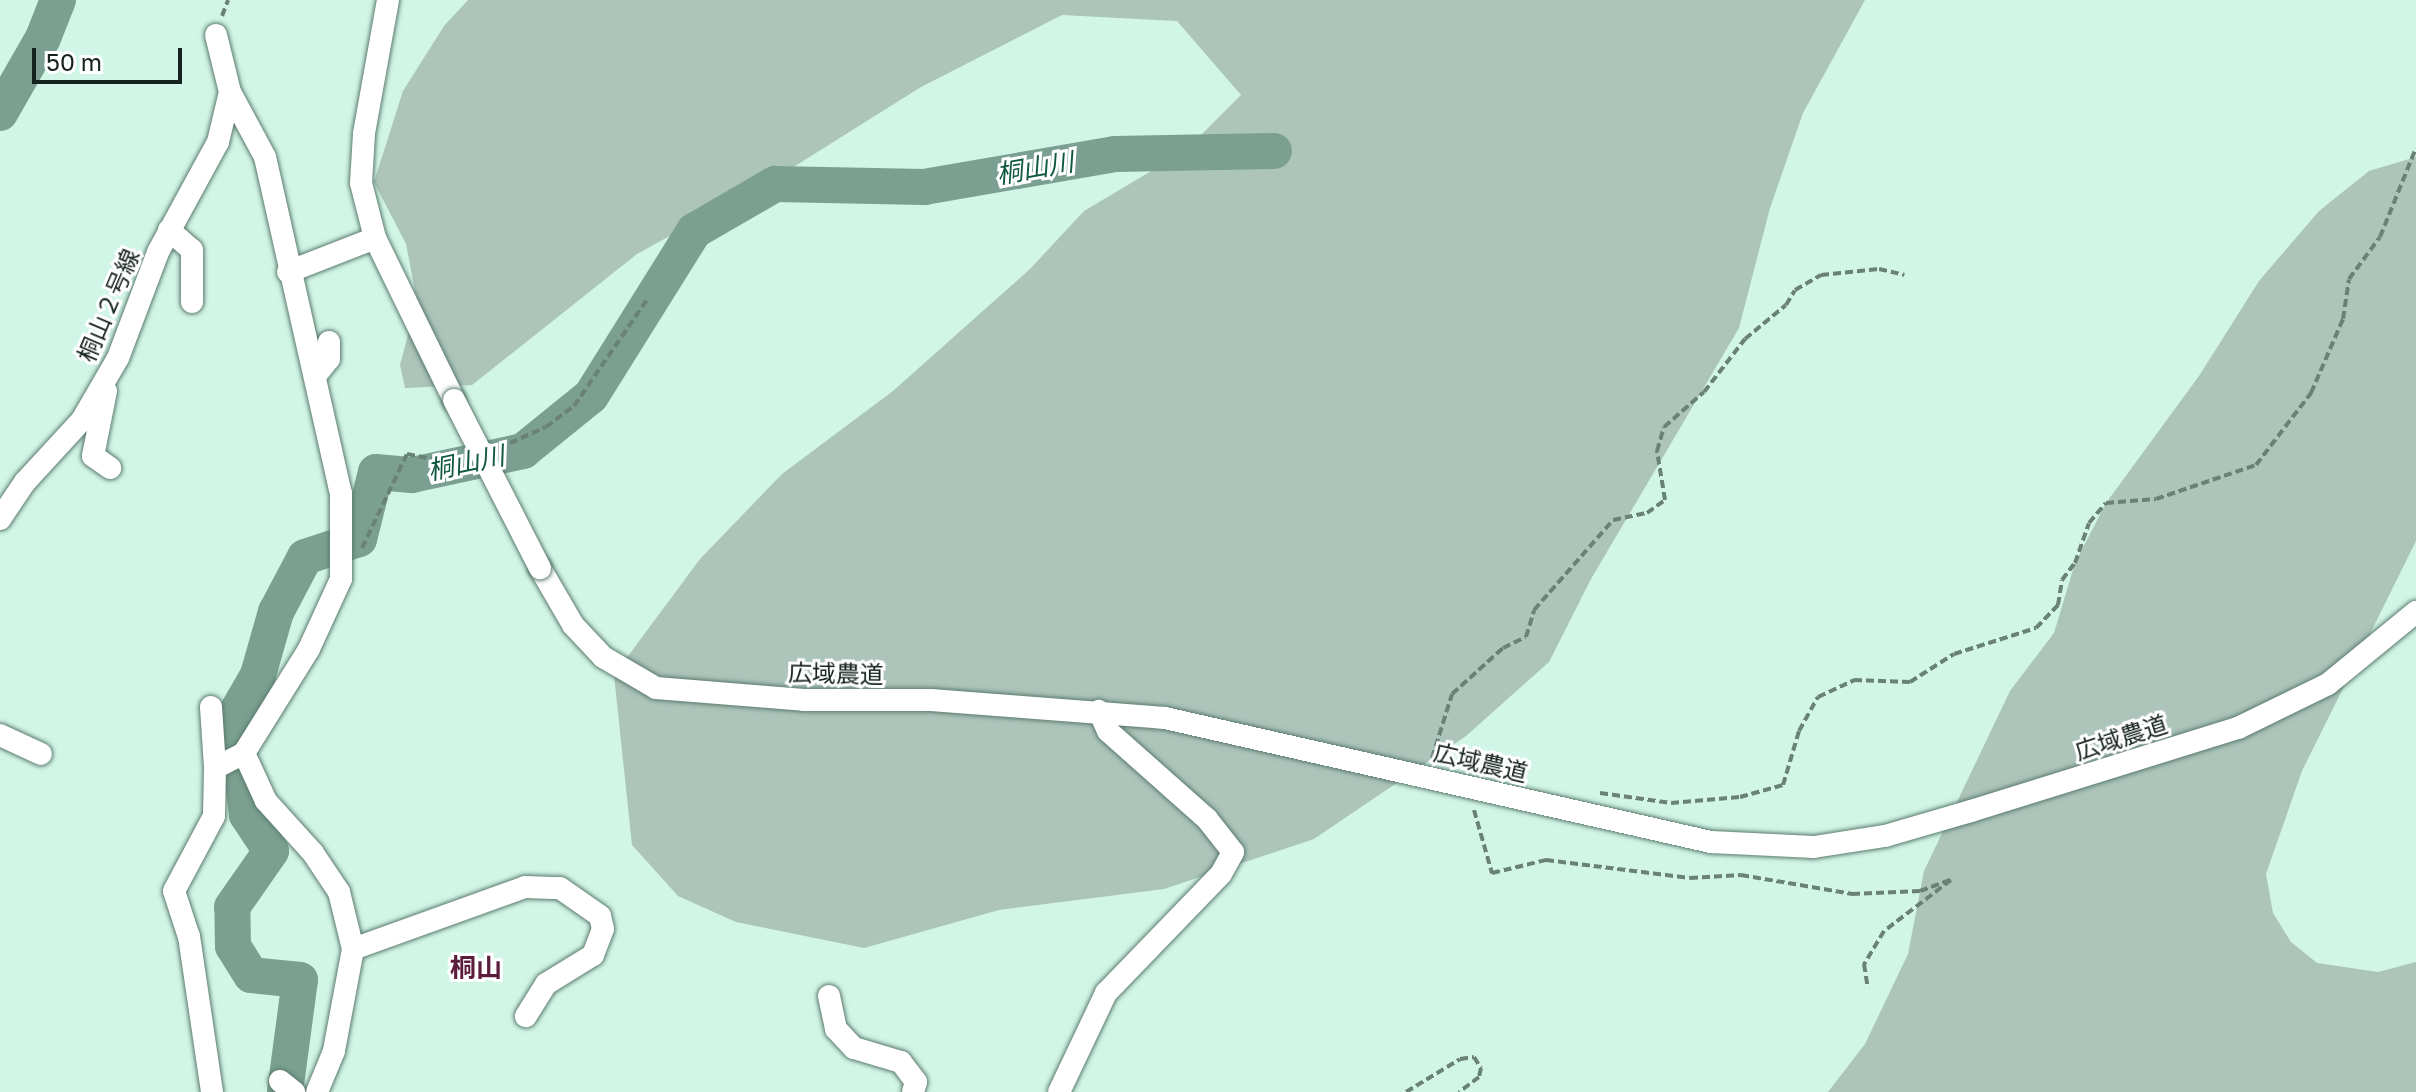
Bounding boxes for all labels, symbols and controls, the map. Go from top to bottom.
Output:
scale bar [36,32,186,82]
text: 50 m [46,47,102,76]
water label: 桐山川 [994,146,1076,190]
street label: 桐山２号線 [71,244,145,366]
water label: 桐山川 [425,440,507,486]
street label: 広域農道 [788,658,884,688]
street label: 広域農道 [2071,708,2171,766]
street label: 広域農道 [1431,737,1531,787]
district label: 桐山 [450,952,502,984]

